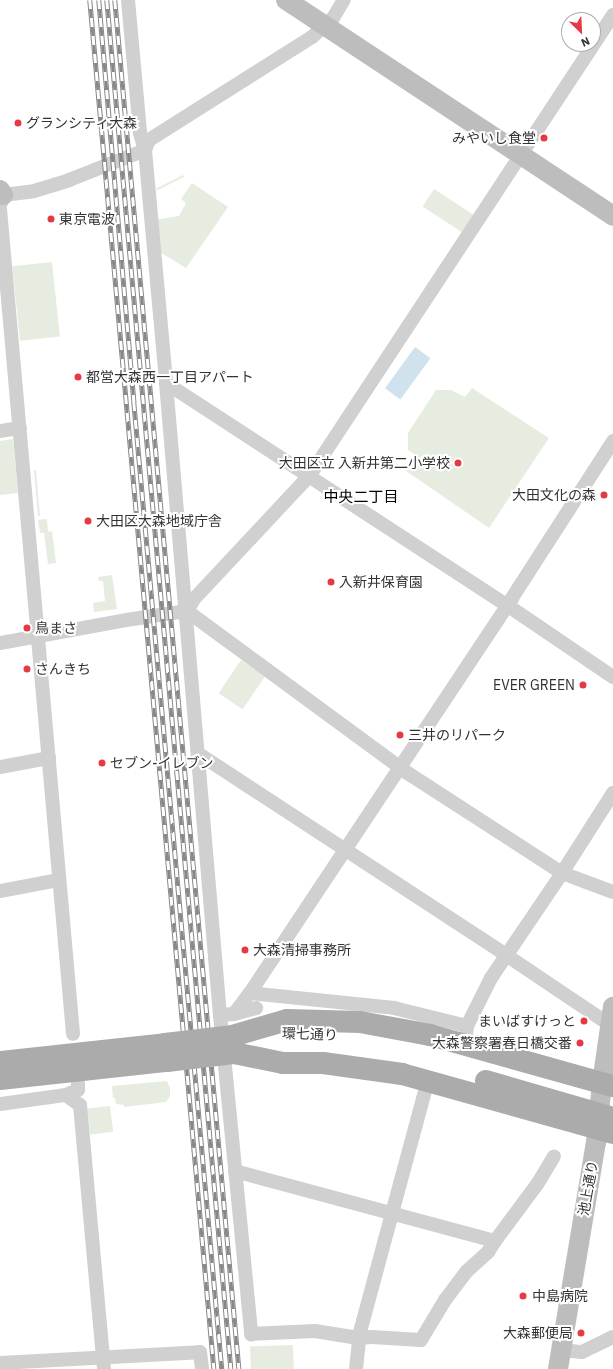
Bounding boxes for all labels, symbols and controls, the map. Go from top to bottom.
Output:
north arrow [561,12,601,52]
text: N [579,34,592,50]
place label: グランシティ大森 [26,115,138,131]
marker: グランシティ大森 [13,118,23,128]
place label: みやいし食堂 [452,130,536,146]
marker: みやいし食堂 [539,133,549,143]
place label: 東京電波 [59,211,115,227]
marker: 東京電波 [46,214,56,224]
place label: 都営大森西一丁目アパート [86,369,254,385]
marker: 都営大森西一丁目アパート [73,372,83,382]
place label: 大田区立 入新井第二小学校 [279,455,450,471]
marker: 大田区立 入新井第二小学校 [453,458,463,468]
place label: 大田文化の森 [512,487,596,503]
district label: 中央二丁目 [324,488,398,506]
marker: 大田文化の森 [599,490,609,500]
place label: 大田区大森地域庁舎 [96,513,222,529]
marker: 大田区大森地域庁舎 [83,516,93,526]
place label: 入新井保育園 [339,574,423,590]
marker: 入新井保育園 [326,577,336,587]
place label: 鳥まさ [35,620,77,636]
marker: 鳥まさ [22,623,32,633]
place label: さんきち [35,661,91,677]
marker: さんきち [22,664,32,674]
place label: EVER GREEN [493,677,575,693]
marker: EVER GREEN [578,680,588,690]
place label: 三井のリパーク [408,727,506,743]
marker: 三井のリパーク [395,730,405,740]
place label: セブン-イレブン [110,755,214,771]
marker: セブン-イレブン [97,758,107,768]
place label: 大森清掃事務所 [253,942,351,958]
marker: 大森清掃事務所 [240,945,250,955]
place label: まいばすけっと [478,1013,576,1029]
marker: まいばすけっと [579,1016,589,1026]
street label: 環七通り [282,1025,338,1043]
place label: 大森警察署春日橋交番 [432,1035,572,1051]
marker: 大森警察署春日橋交番 [575,1038,585,1048]
street label: 池上通り [575,1159,601,1217]
place label: 中島病院 [532,1288,588,1304]
marker: 中島病院 [517,1290,529,1302]
place label: 大森郵便局 [503,1325,573,1341]
marker: 大森郵便局 [576,1328,586,1338]

